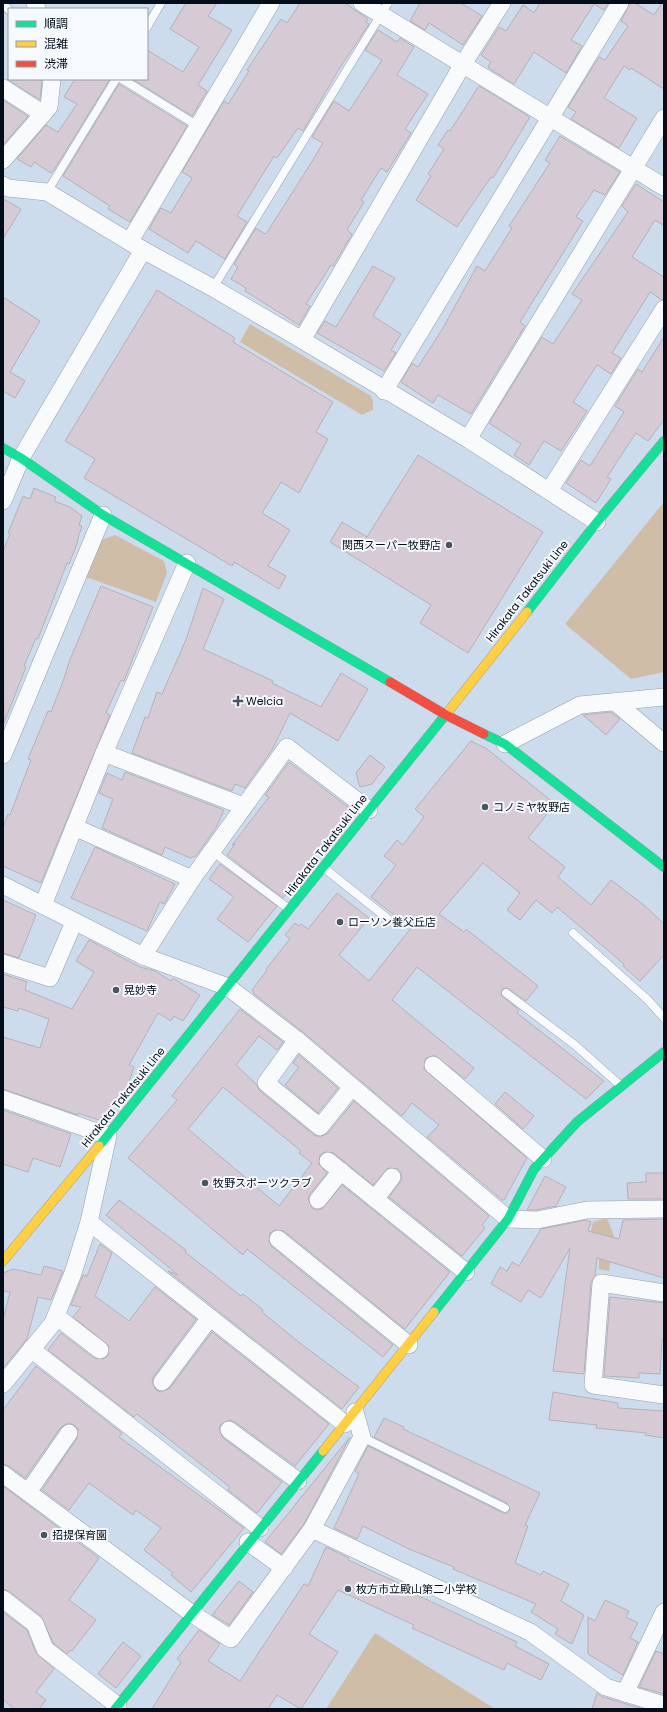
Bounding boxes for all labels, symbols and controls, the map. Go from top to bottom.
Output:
legend [8,8,148,80]
text: 順調 [44,15,68,32]
text: 混雑 [44,35,68,52]
text: 渋滞 [44,55,68,72]
place label: 関西スーパー牧野店 [342,537,441,553]
street label: Hirakata Takatsuki Line [482,537,572,645]
marker: 関西スーパー牧野店 [444,540,454,550]
place label: Welcia [246,693,283,709]
marker: Welcia [233,696,243,706]
street label: Hirakata Takatsuki Line [281,791,371,899]
place label: コノミヤ牧野店 [493,799,570,815]
marker: コノミヤ牧野店 [480,802,490,812]
place label: ローソン養父丘店 [348,914,436,930]
marker: ローソン養父丘店 [335,917,345,927]
place label: 晃妙寺 [124,982,157,998]
marker: 晃妙寺 [111,985,121,995]
street label: Hirakata Takatsuki Line [77,1043,169,1151]
place label: 牧野スポーツクラブ [213,1175,312,1191]
marker: 牧野スポーツクラブ [200,1178,210,1188]
place label: 招提保育園 [52,1527,107,1543]
marker: 招提保育園 [39,1530,49,1540]
place label: 枚方市立殿山第二小学校 [356,1581,477,1597]
marker: 枚方市立殿山第二小学校 [343,1584,353,1594]

